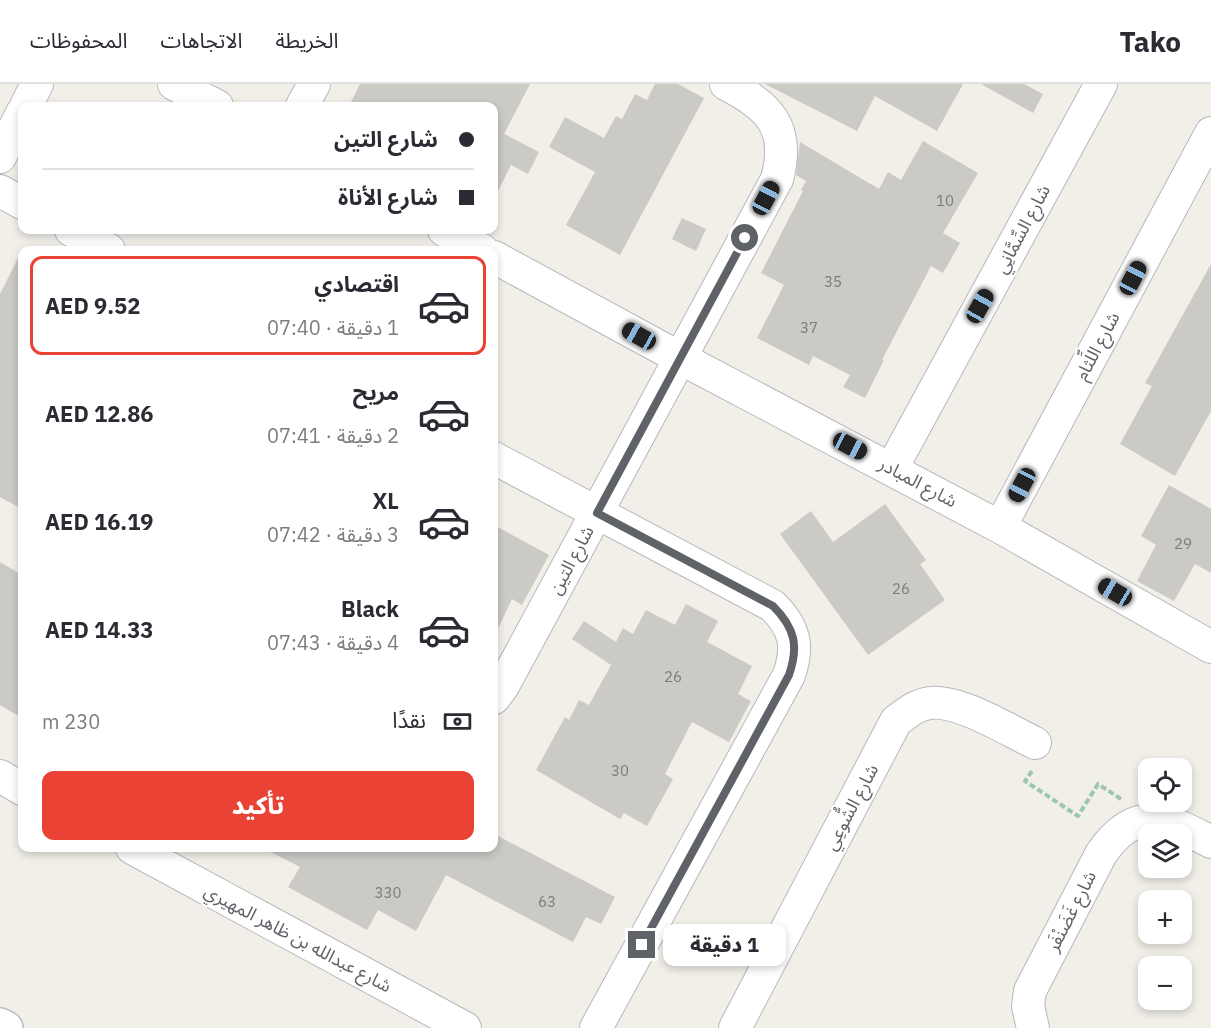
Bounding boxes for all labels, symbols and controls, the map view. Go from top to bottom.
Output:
text: Tako [1119,23,1181,60]
text: المحفوظات [30,26,127,54]
text: الاتجاهات [160,26,242,54]
text: الخريطة [275,26,338,54]
text: شارع التين [334,124,438,153]
car [750,178,782,218]
street label: شارع السِّمَّانِي [989,181,1058,279]
text: شارع الأناة [338,182,438,211]
house number: 10 [936,191,954,210]
route start [731,224,758,251]
car [1117,258,1149,298]
text: اقتصادي [314,269,399,298]
house number: 35 [824,272,842,291]
icon: car [417,279,471,333]
car [963,286,997,326]
text: AED 9.52 [45,291,140,320]
street label: شارع اللِّثام [1065,305,1127,386]
text: 1 دقيقة · 07:40 [267,314,399,341]
house number: 37 [800,318,818,337]
car [619,319,659,353]
text: مريح [353,377,399,406]
icon: car [417,387,471,441]
text: AED 12.86 [45,399,154,428]
text: 2 دقيقة · 07:41 [267,422,399,449]
car [830,430,870,462]
street label: شارع المبادر [873,451,961,515]
car [1006,465,1038,505]
text: XL [373,486,399,515]
icon: car [417,495,471,549]
text: AED 16.19 [45,507,154,536]
text: 3 دقيقة · 07:42 [267,521,399,548]
street label: شارع التين [543,522,601,600]
house number: 29 [1174,534,1192,553]
car [1095,575,1135,609]
house number: 26 [892,579,910,598]
text: Black [341,594,399,623]
icon: car [417,603,471,657]
text: AED 14.33 [45,615,154,644]
text: 4 دقيقة · 07:43 [267,629,399,656]
house number: 26 [664,667,682,686]
text: نقدًا [392,705,426,734]
icon: cash [441,705,474,738]
text: 230 m [42,708,100,735]
street label: شارع الشُّوعِي [815,758,886,855]
map controls [1138,758,1192,1010]
button: locate [1138,758,1192,812]
house number: 30 [611,761,629,780]
button: تأكيد [42,771,474,840]
button: layers [1138,824,1192,878]
street label: شارع غَضَنْفَر [1040,867,1104,958]
street label: شارع عبدالله بن ظاهر المهيري [199,879,396,1000]
house number: 330 [374,883,402,902]
button: + [1138,890,1192,944]
house number: 63 [538,892,556,911]
callout: 1 دقيقة [663,924,786,966]
route end [628,931,655,958]
text: 1 دقيقة [690,931,759,958]
button: − [1138,956,1192,1010]

